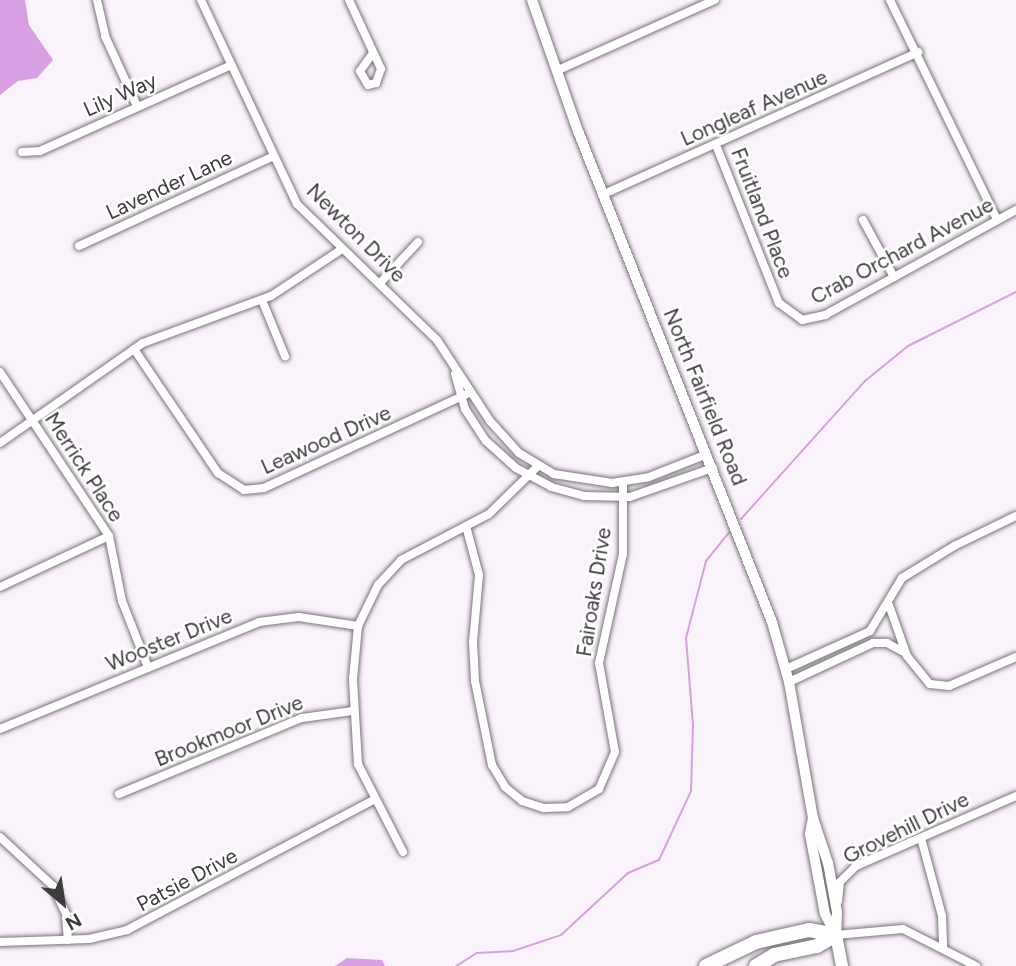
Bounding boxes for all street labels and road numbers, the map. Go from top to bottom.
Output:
street label: Longleaf Avenue [677,64,831,152]
street label: Lily Way [79,68,161,122]
street label: Fruitland Place [726,144,798,282]
street label: Lavender Lane [102,145,236,225]
street label: Newton Drive [301,178,411,288]
street label: Crab Orchard Avenue [806,192,998,310]
street label: North Fairfield Road [658,305,752,489]
street label: Leawood Drive [257,400,395,480]
street label: Merrick Place [39,408,129,526]
street label: Fairoaks Drive [571,526,617,658]
street label: Wooster Drive [102,603,236,677]
street label: Brookmoor Drive [151,690,307,772]
street label: Grovehill Drive [839,787,973,869]
street label: Patsie Drive [132,843,242,917]

